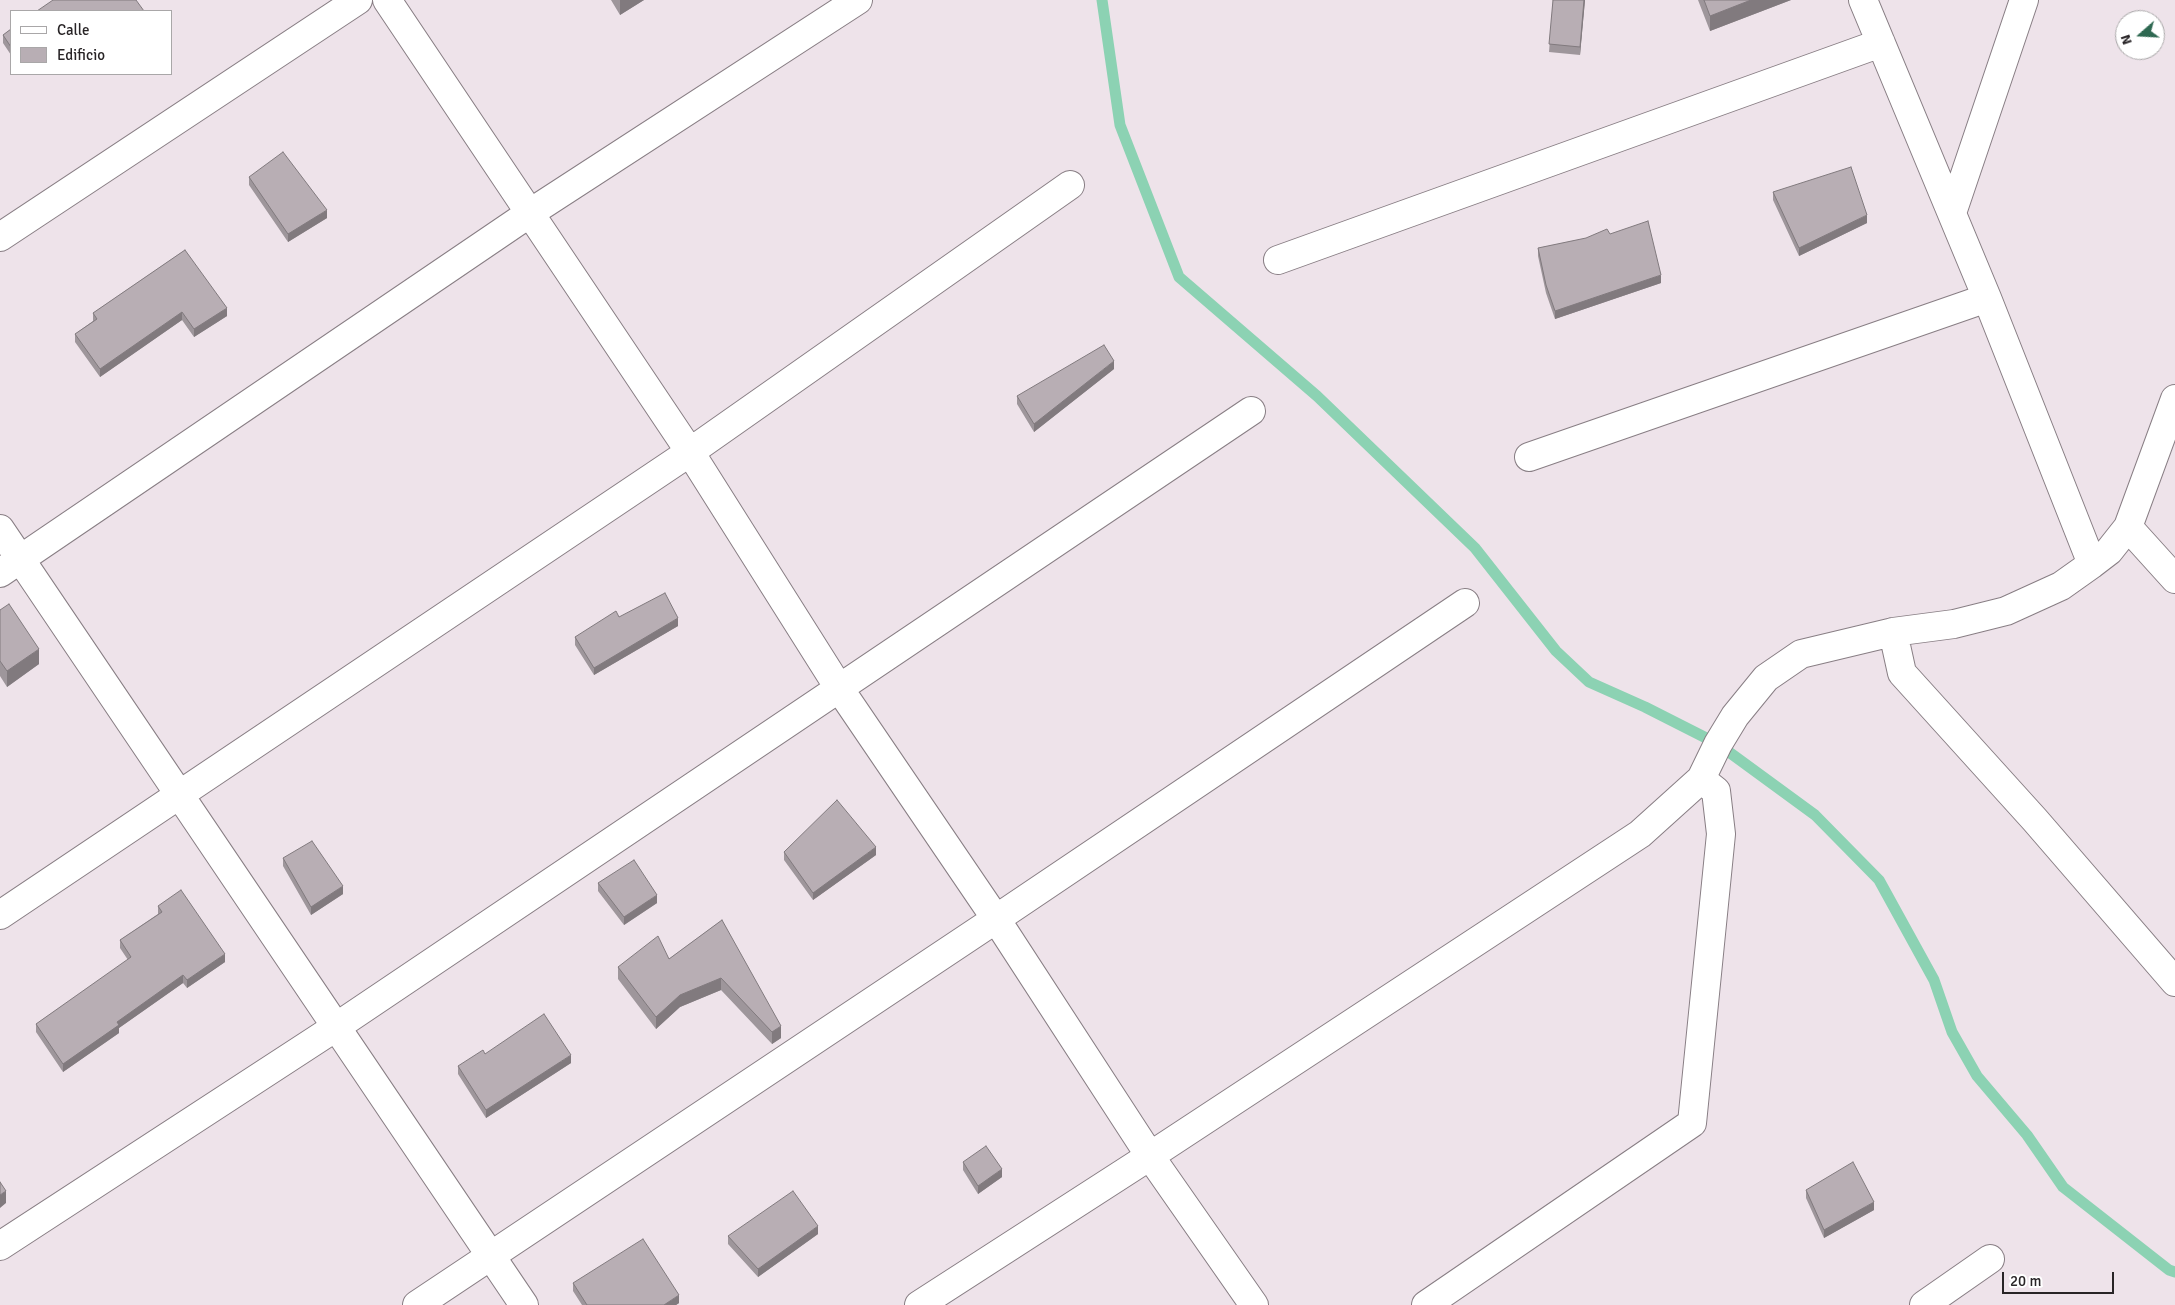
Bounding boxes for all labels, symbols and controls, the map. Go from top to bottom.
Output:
legend [10,10,172,75]
north arrow [2115,10,2165,60]
text: Calle [57,21,90,39]
text: N [2117,32,2136,47]
text: Edificio [57,46,105,64]
scale bar [2005,1262,2118,1294]
text: 20 m [2010,1272,2041,1290]

